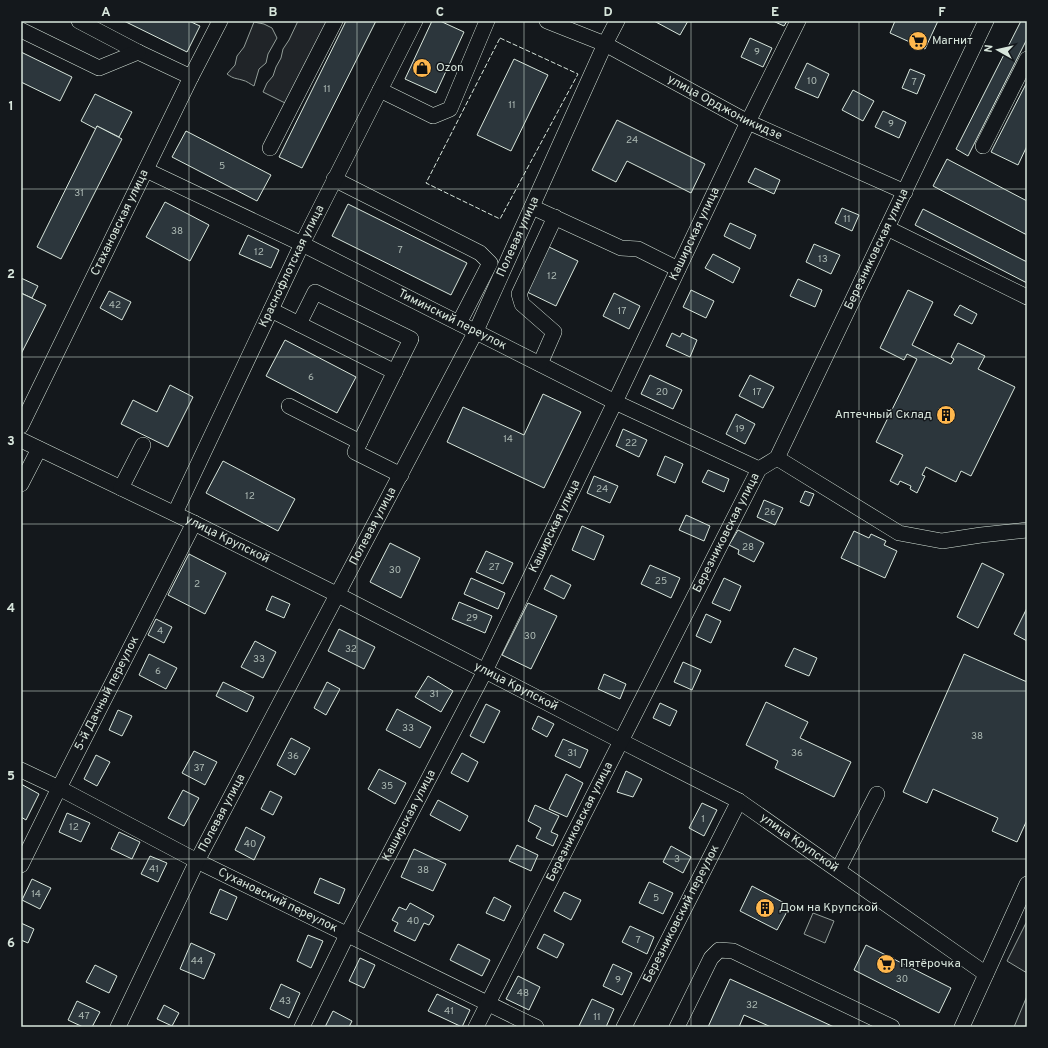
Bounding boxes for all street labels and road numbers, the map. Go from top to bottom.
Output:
street label: улица Орджоникидзе [664,71,785,144]
street label: Стахановская улица [87,167,153,279]
street label: Каширская улица [666,185,724,283]
street label: Березниковская улица [841,186,913,312]
street label: Полевая улица [493,194,543,279]
street label: Краснофлотская улица [256,202,328,330]
street label: Тиминский переулок [395,286,509,354]
street label: Березниковская улица [690,470,764,595]
street label: Каширская улица [526,477,584,575]
street label: Полевая улица [346,484,400,568]
street label: улица Крупской [182,512,272,567]
street label: 5-й Дачный переулок [71,633,143,753]
street label: улица Крупской [471,659,560,715]
street label: Березниковская улица [543,759,617,884]
street label: Каширская улица [379,767,440,864]
street label: Полевая улица [195,771,249,855]
street label: улица Крупской [757,810,841,876]
street label: Березниковский переулок [640,842,723,986]
street label: Сухановский переулок [215,864,340,937]

